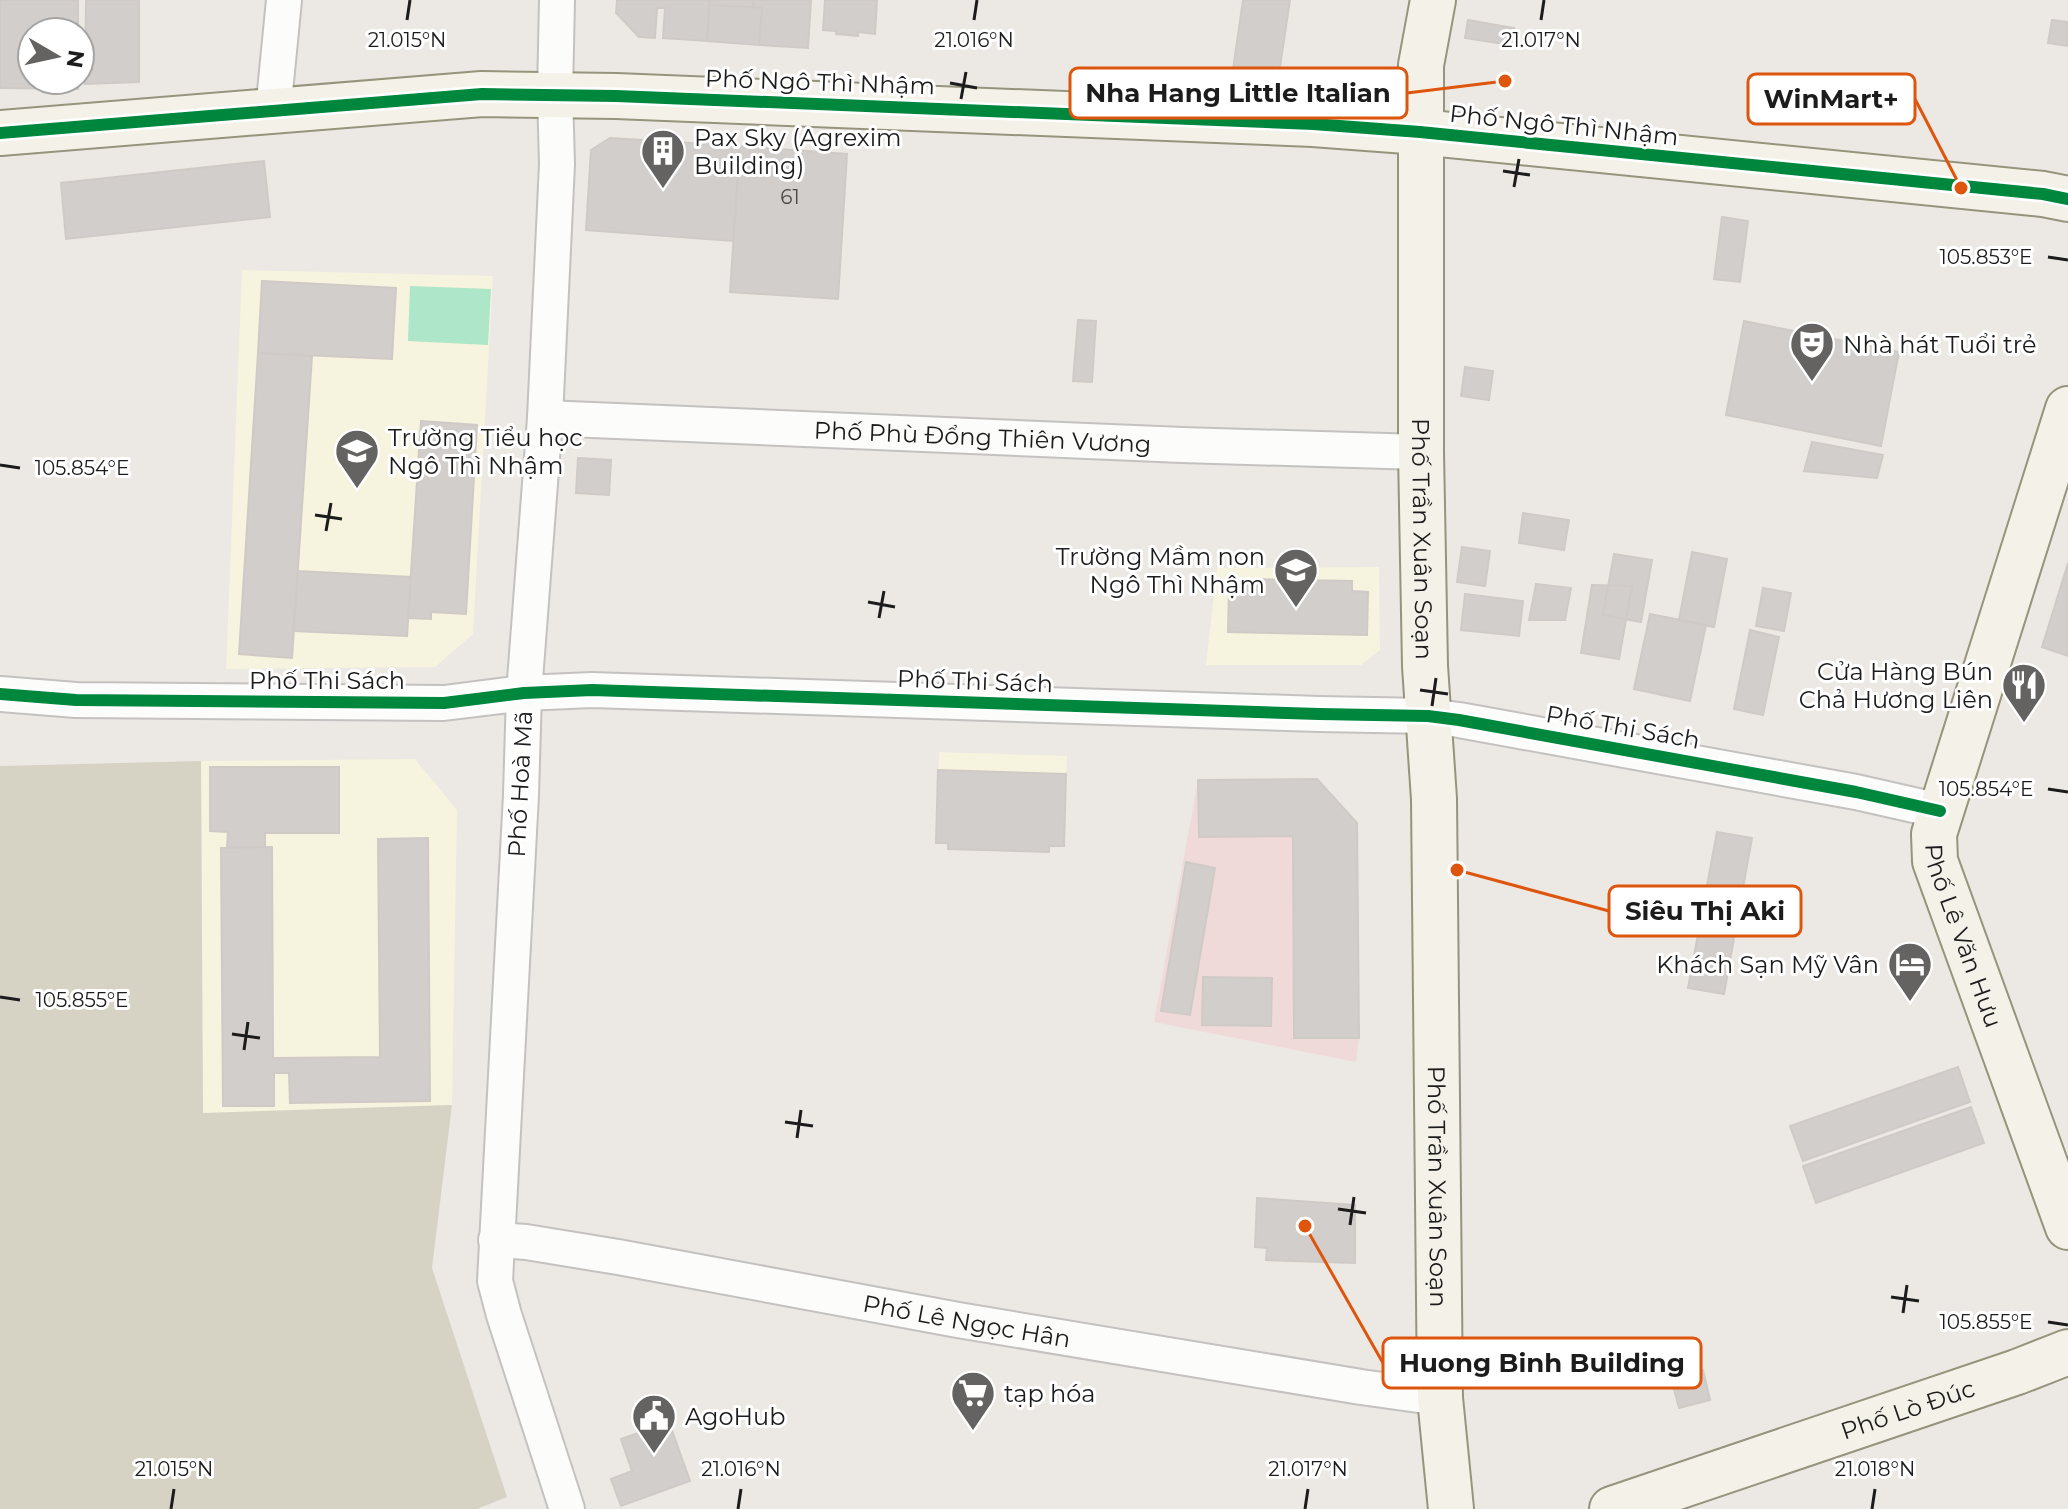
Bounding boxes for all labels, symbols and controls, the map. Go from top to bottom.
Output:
north arrow [16,16,96,96]
text: 21.015°N [368,28,446,52]
text: 21.016°N [934,28,1014,52]
text: 21.017°N [1501,28,1581,52]
text: N [61,48,90,70]
street label: Phố Ngô Thì Nhậm [704,63,936,101]
callout: Nha Hang Little Italian [1070,68,1407,118]
callout: WinMart+ [1748,74,1915,124]
text: Nha Hang Little Italian [1085,77,1391,109]
text: WinMart+ [1764,83,1899,115]
street label: Phố Ngô Thì Nhậm [1448,99,1680,151]
place label: Pax Sky (Agrexim Building) [694,123,902,180]
building icon: Pax Sky (Agrexim Building) [639,127,687,190]
house number: 61 [780,185,800,209]
text: 105.853°E [1940,245,2032,269]
theatre icon: Nhà hát Tuổi trẻ [1788,320,1836,383]
place label: Nhà hát Tuổi trẻ [1843,330,2037,359]
street label: Phố Phù Đổng Thiên Vương [813,415,1152,458]
street label: Phố Trần Xuân Soạn [1406,418,1439,660]
place label: Trường Tiểu học Ngô Thì Nhậm [388,423,583,480]
school or university icon: Trường Tiểu học Ngô Thì Nhậm [333,427,381,490]
text: 105.854°E [35,456,129,480]
place label: Trường Mầm non Ngô Thì Nhậm [1056,542,1265,599]
school or university icon: Trường Mầm non Ngô Thì Nhậm [1272,546,1320,609]
place label: Cửa Hàng Bún Chả Hương Liên [1799,657,1993,714]
restaurant icon: Cửa Hàng Bún Chả Hương Liên [2000,661,2048,724]
street label: Phố Thi Sách [897,664,1053,698]
street label: Phố Thi Sách [249,666,405,695]
street label: Phố Thi Sách [1544,699,1702,755]
street label: Phố Hoà Mã [502,710,538,858]
text: 105.854°E [1939,777,2033,801]
street label: Phố Lê Văn Hưu [1920,843,2009,1031]
callout: Siêu Thị Aki [1609,886,1801,936]
text: Siêu Thị Aki [1625,895,1785,927]
hotel icon: Khách Sạn Mỹ Vân [1886,940,1934,1003]
place label: Khách Sạn Mỹ Vân [1656,950,1879,979]
text: 105.855°E [36,988,128,1012]
street label: Phố Trần Xuân Soạn [1422,1066,1454,1308]
street label: Phố Lê Ngọc Hân [861,1288,1073,1353]
text: 105.855°E [1940,1310,2032,1334]
callout: Huong Binh Building [1383,1338,1701,1388]
text: Huong Binh Building [1399,1347,1685,1379]
supermarket icon: tạp hóa [949,1369,997,1432]
street label: Phố Lò Đúc [1837,1373,1978,1445]
place label: tạp hóa [1004,1379,1095,1408]
public building icon: AgoHub [630,1392,678,1455]
place label: AgoHub [685,1402,786,1431]
text: 21.015°N [135,1457,213,1481]
text: 21.016°N [701,1457,781,1481]
text: 21.017°N [1268,1457,1348,1481]
text: 21.018°N [1835,1457,1915,1481]

